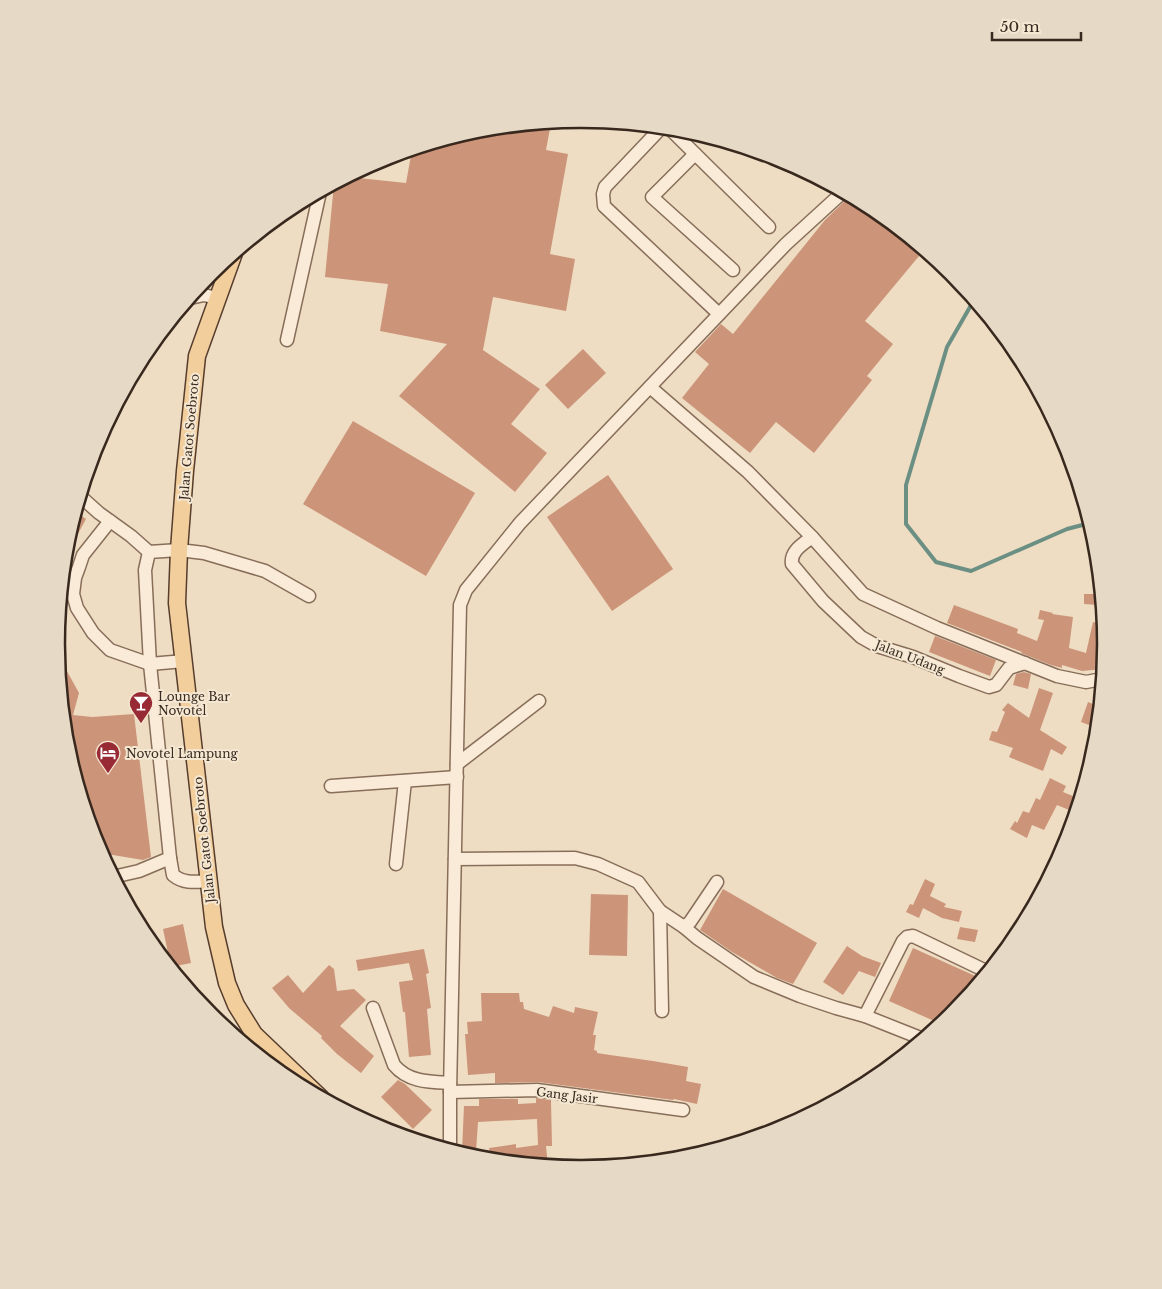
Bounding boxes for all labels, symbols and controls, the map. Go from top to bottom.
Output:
scale bar [992,10,1081,42]
text: 50 m [1000,17,1040,36]
street label: Jalan Gatot Soebroto [176,373,202,503]
street label: Jalan Udang [871,636,948,677]
place label: Lounge Bar Novotel [158,689,230,718]
bar icon: Lounge Bar Novotel [128,690,154,724]
hotel icon: Novotel Lampung [95,740,121,774]
place label: Novotel Lampung [126,746,238,761]
street label: Jalan Gatot Soebroto [190,776,218,906]
street label: Gang Jasir [535,1084,599,1106]

